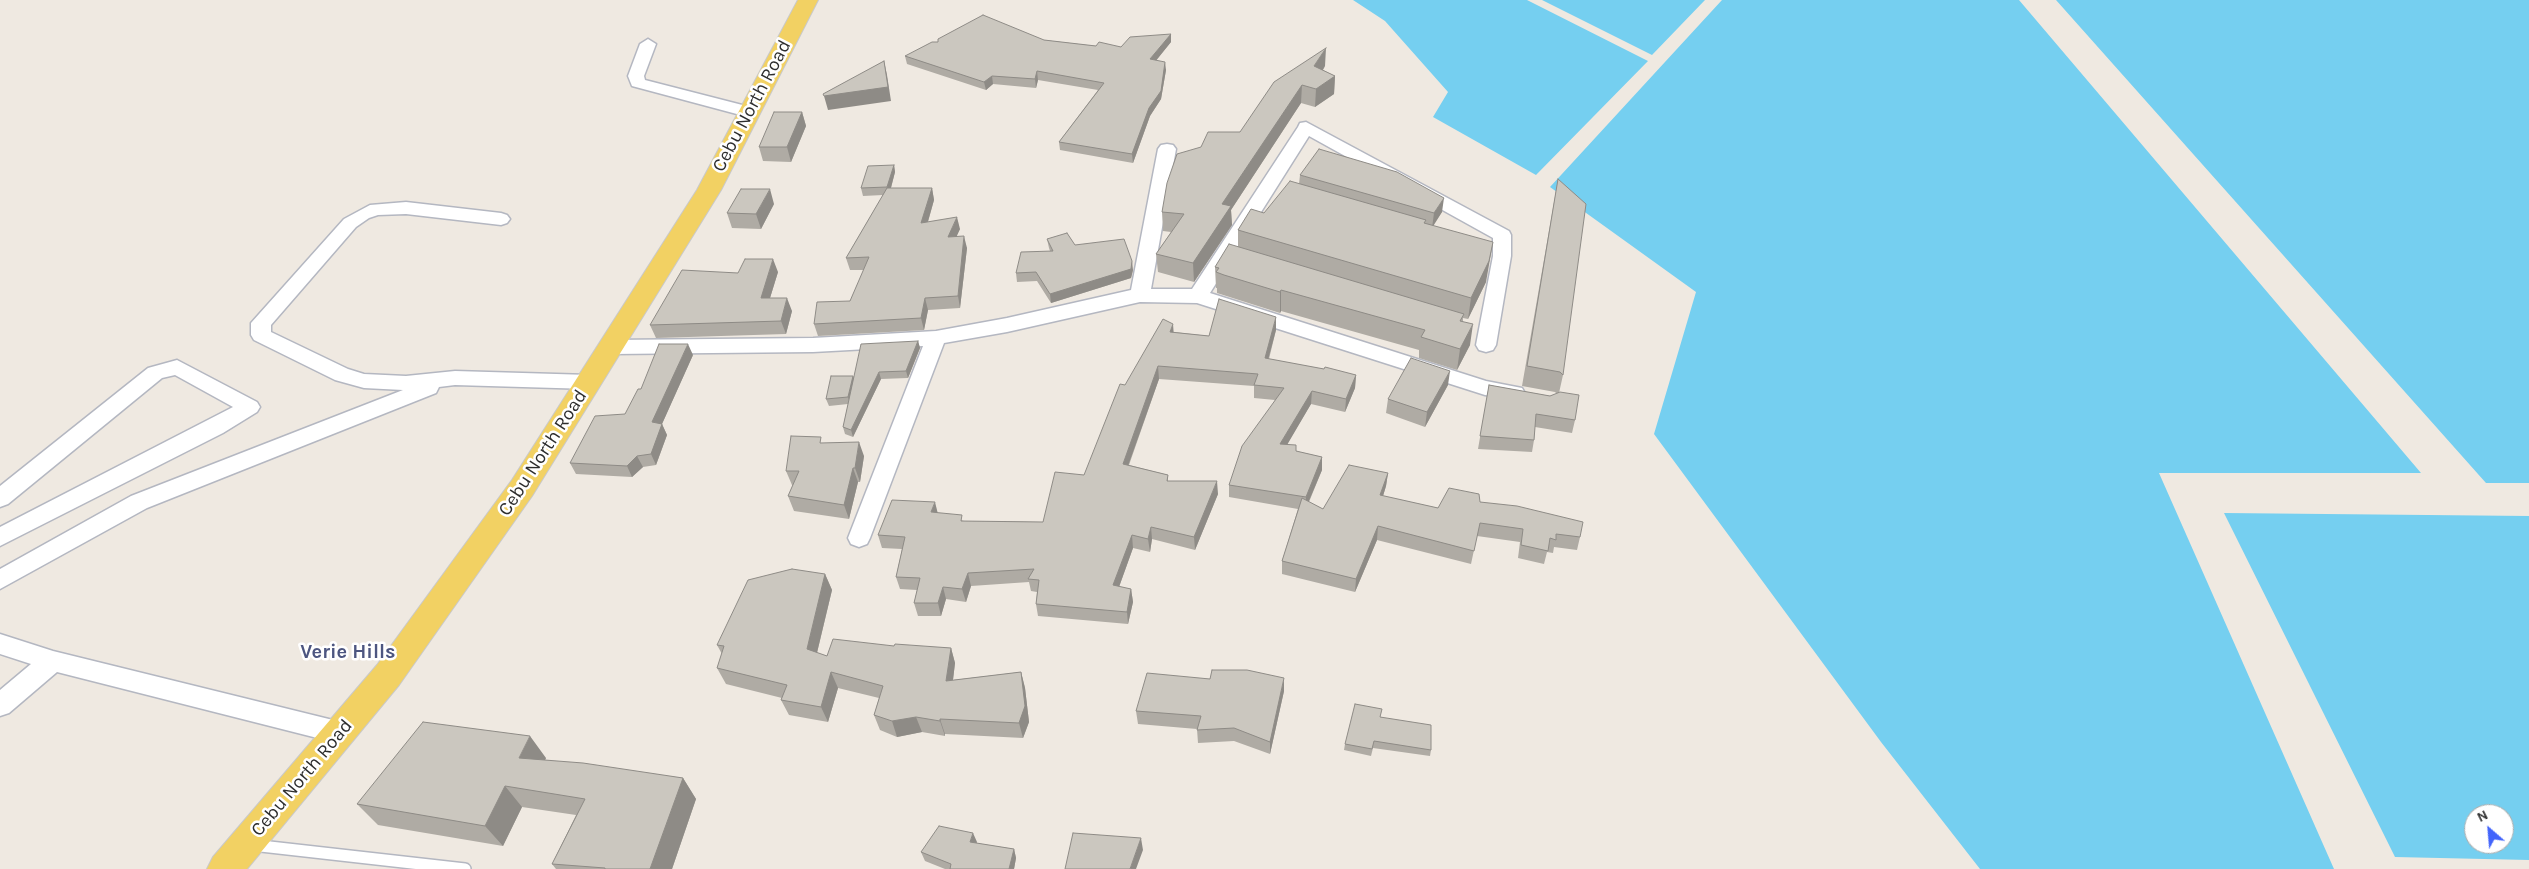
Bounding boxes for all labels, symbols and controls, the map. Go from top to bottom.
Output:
street label: Cebu North Road [708,36,796,176]
street label: Cebu North Road [494,386,592,520]
district label: Verie Hills [300,640,396,664]
street label: Cebu North Road [246,715,358,841]
north arrow [2464,804,2514,854]
text: N [2474,806,2491,826]

